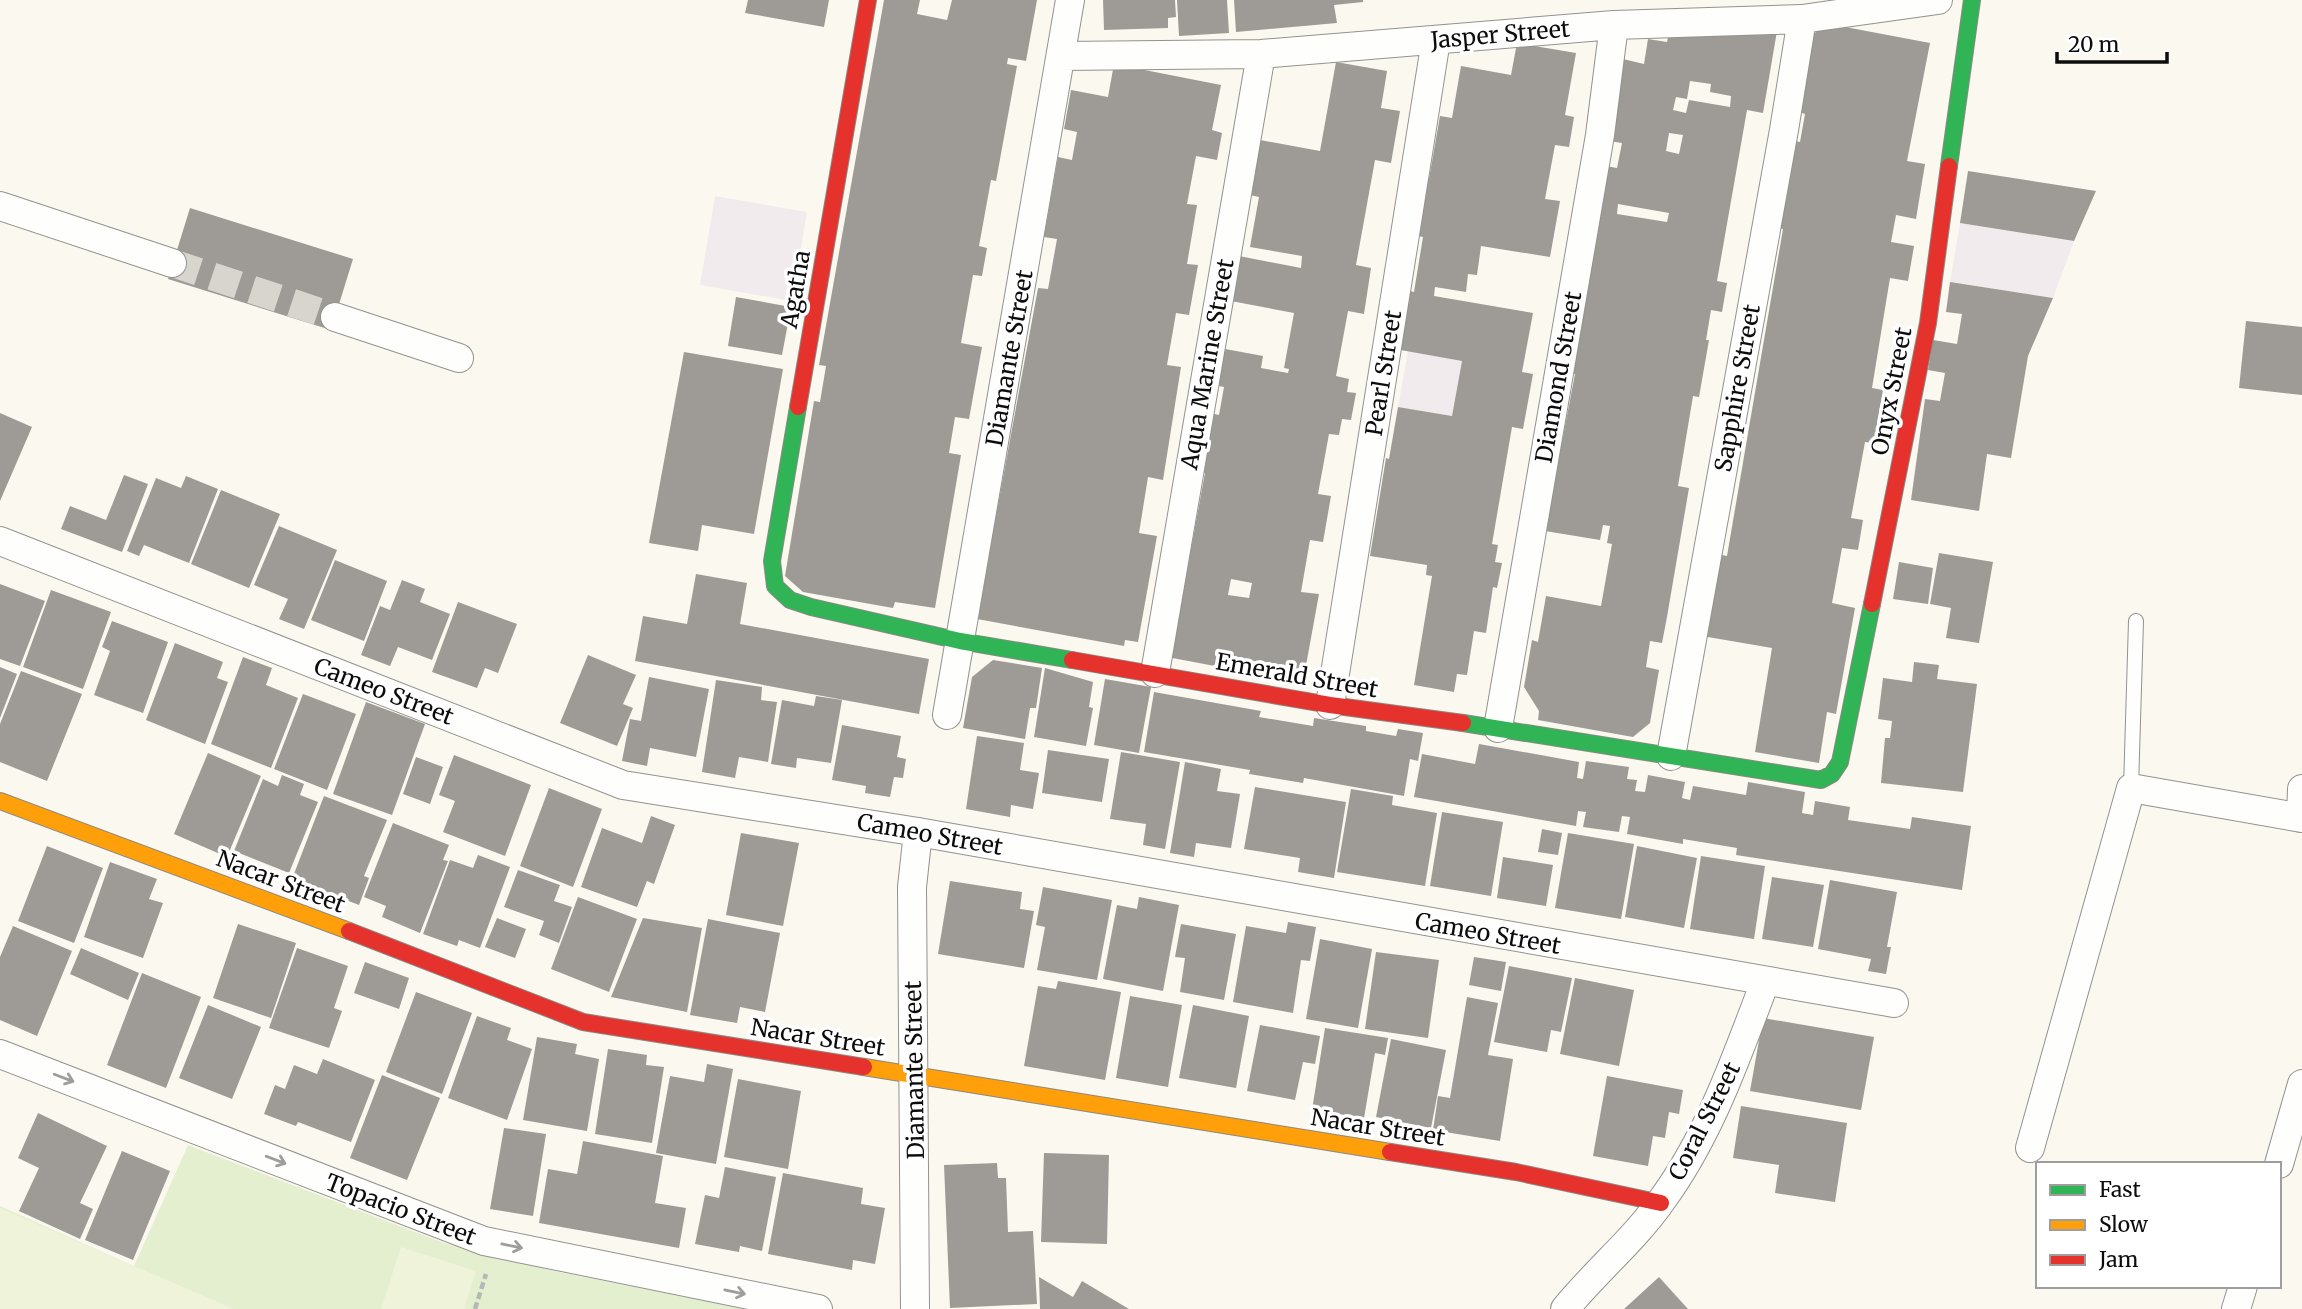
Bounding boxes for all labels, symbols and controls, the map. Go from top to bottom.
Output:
street label: Jasper Street [1428,13,1571,55]
scale bar [2057,21,2167,65]
text: 20 m [2068,31,2120,58]
street label: Agatha [774,248,816,331]
street label: Aqua Marine Street [1174,256,1240,473]
street label: Diamante Street [979,267,1039,449]
street label: Diamond Street [1529,289,1587,465]
street label: Sapphire Street [1708,302,1766,474]
street label: Pearl Street [1359,308,1407,438]
street label: Onyx Street [1864,324,1918,458]
street label: Emerald Street [1214,646,1380,704]
street label: Cameo Street [310,651,458,731]
street label: Cameo Street [855,807,1005,861]
street label: Nacar Street [213,843,349,919]
street label: Cameo Street [1413,906,1563,960]
street label: Diamante Street [898,980,930,1160]
street label: Nacar Street [749,1012,887,1062]
street label: Coral Street [1662,1057,1746,1185]
one-way arrow [52,1073,74,1086]
street label: Nacar Street [1309,1102,1447,1152]
one-way arrow [264,1155,286,1168]
legend [2036,1162,2281,1288]
street label: Topacio Street [322,1167,480,1251]
text: Fast [2099,1176,2141,1203]
text: Slow [2099,1211,2148,1238]
one-way arrow [500,1240,523,1254]
text: Jam [2098,1246,2138,1273]
one-way arrow [723,1286,746,1300]

